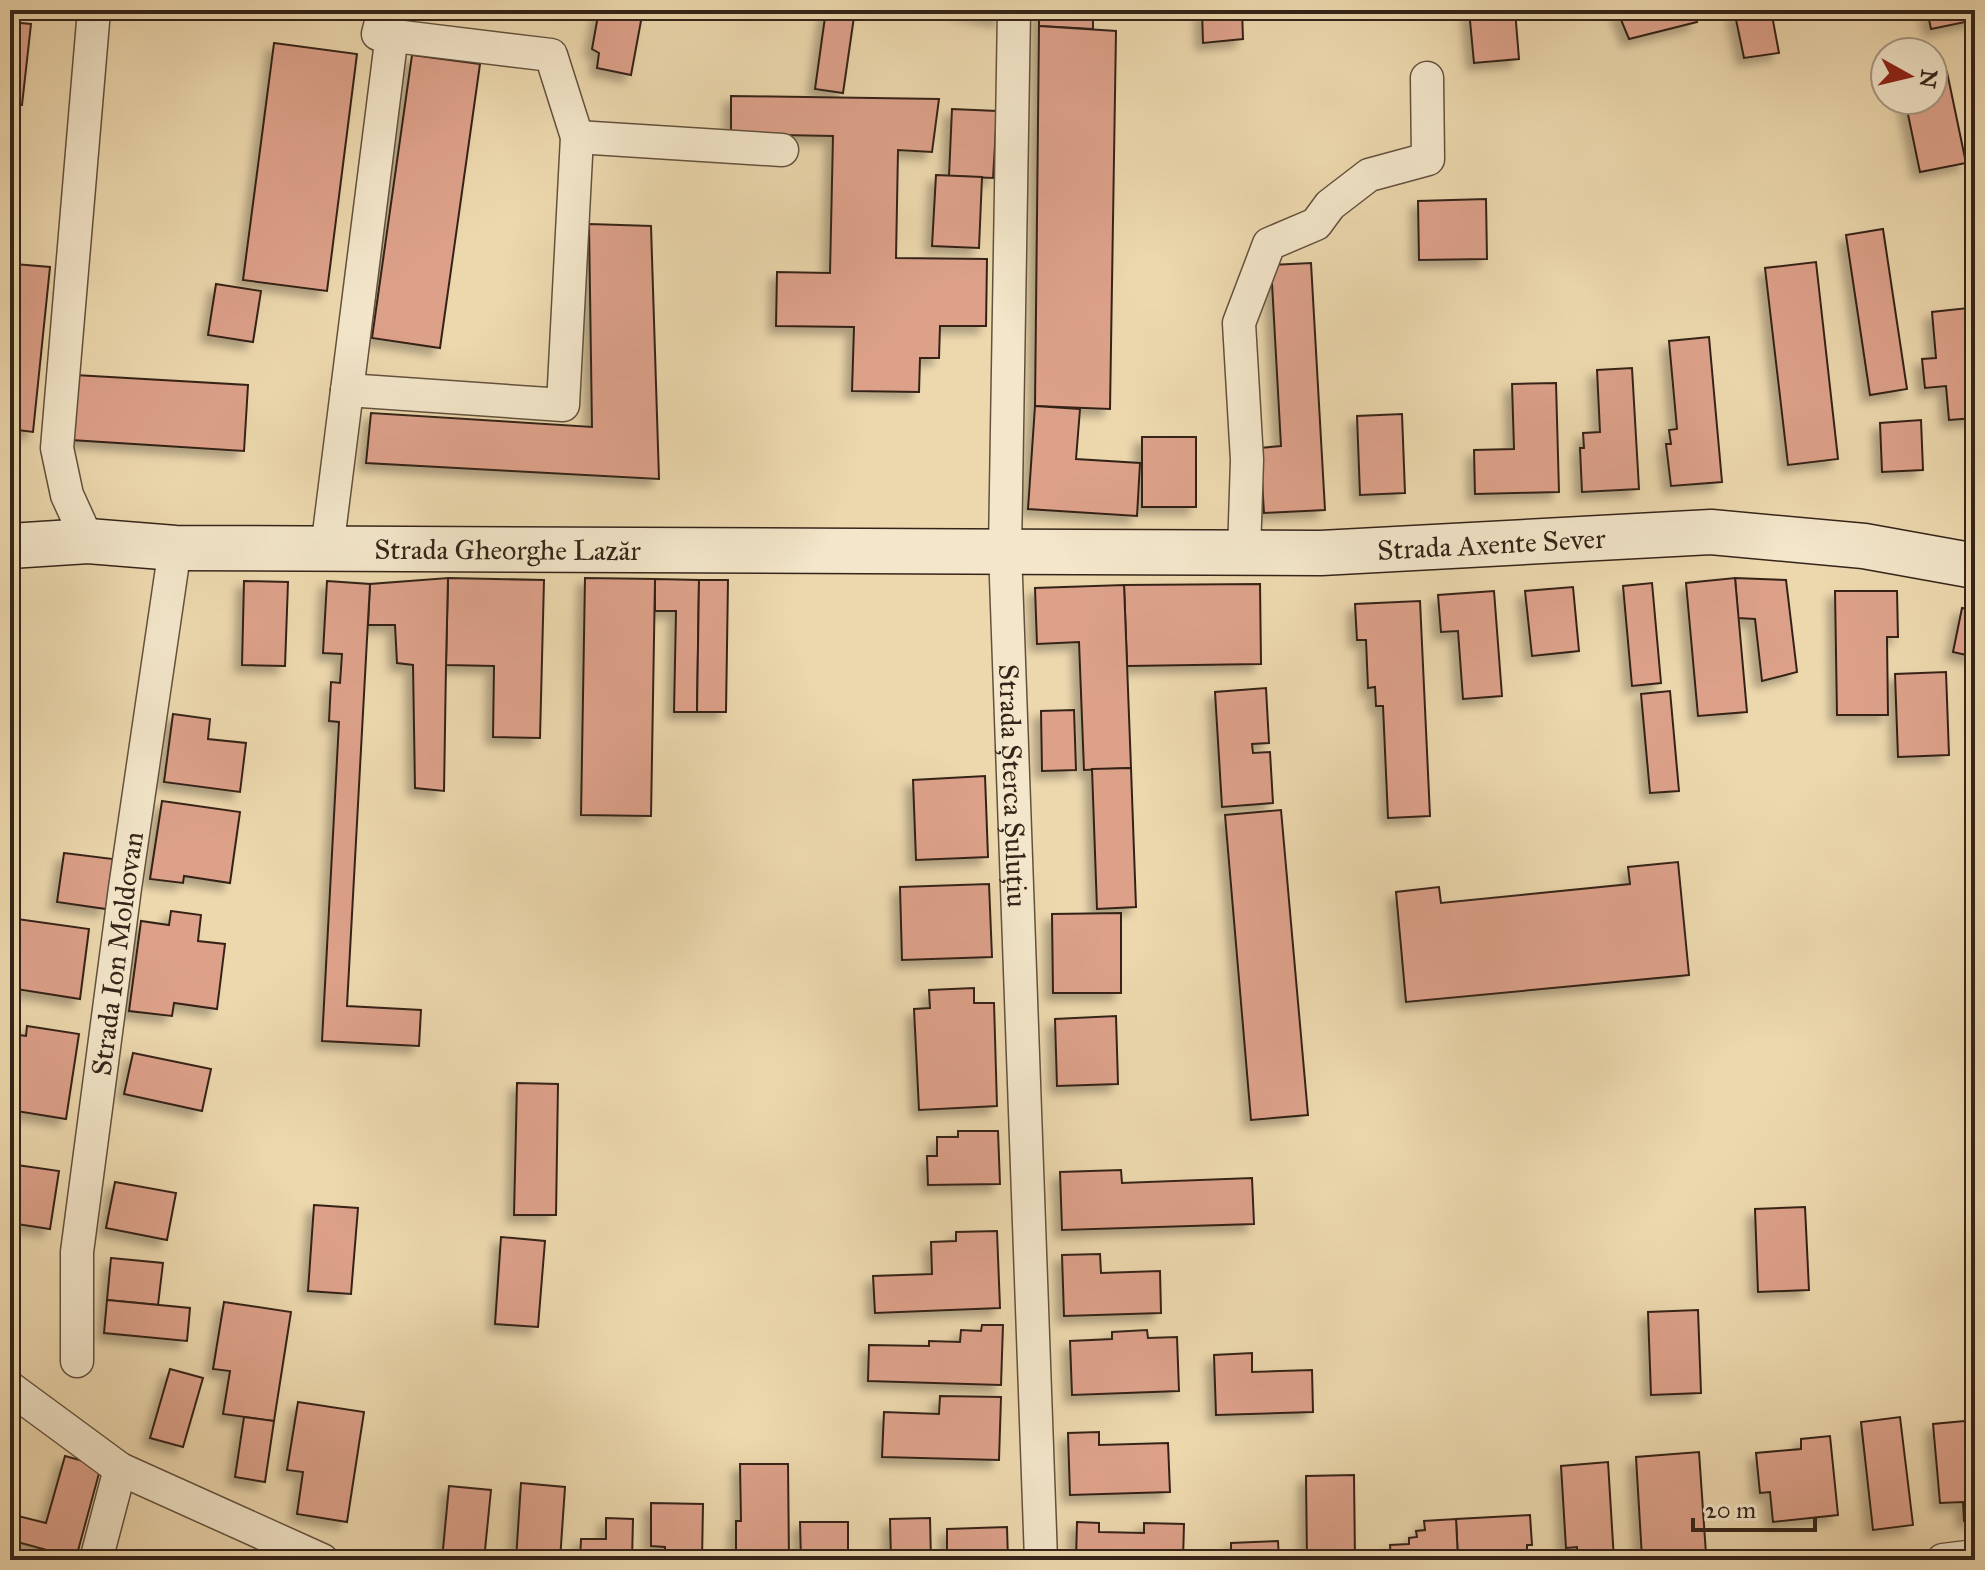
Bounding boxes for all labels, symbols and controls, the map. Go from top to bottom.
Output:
north arrow [1869,36,1949,116]
text: N [1914,68,1943,90]
street label: Strada Axente Sever [1376,520,1607,567]
street label: Strada Gheorghe Lazăr [374,531,641,568]
street label: Strada Șterca Șuluțiu [992,663,1035,908]
street label: Strada Ion Moldovan [83,829,151,1078]
scale bar [1693,1482,1815,1532]
text: 20 m [1705,1495,1756,1525]

